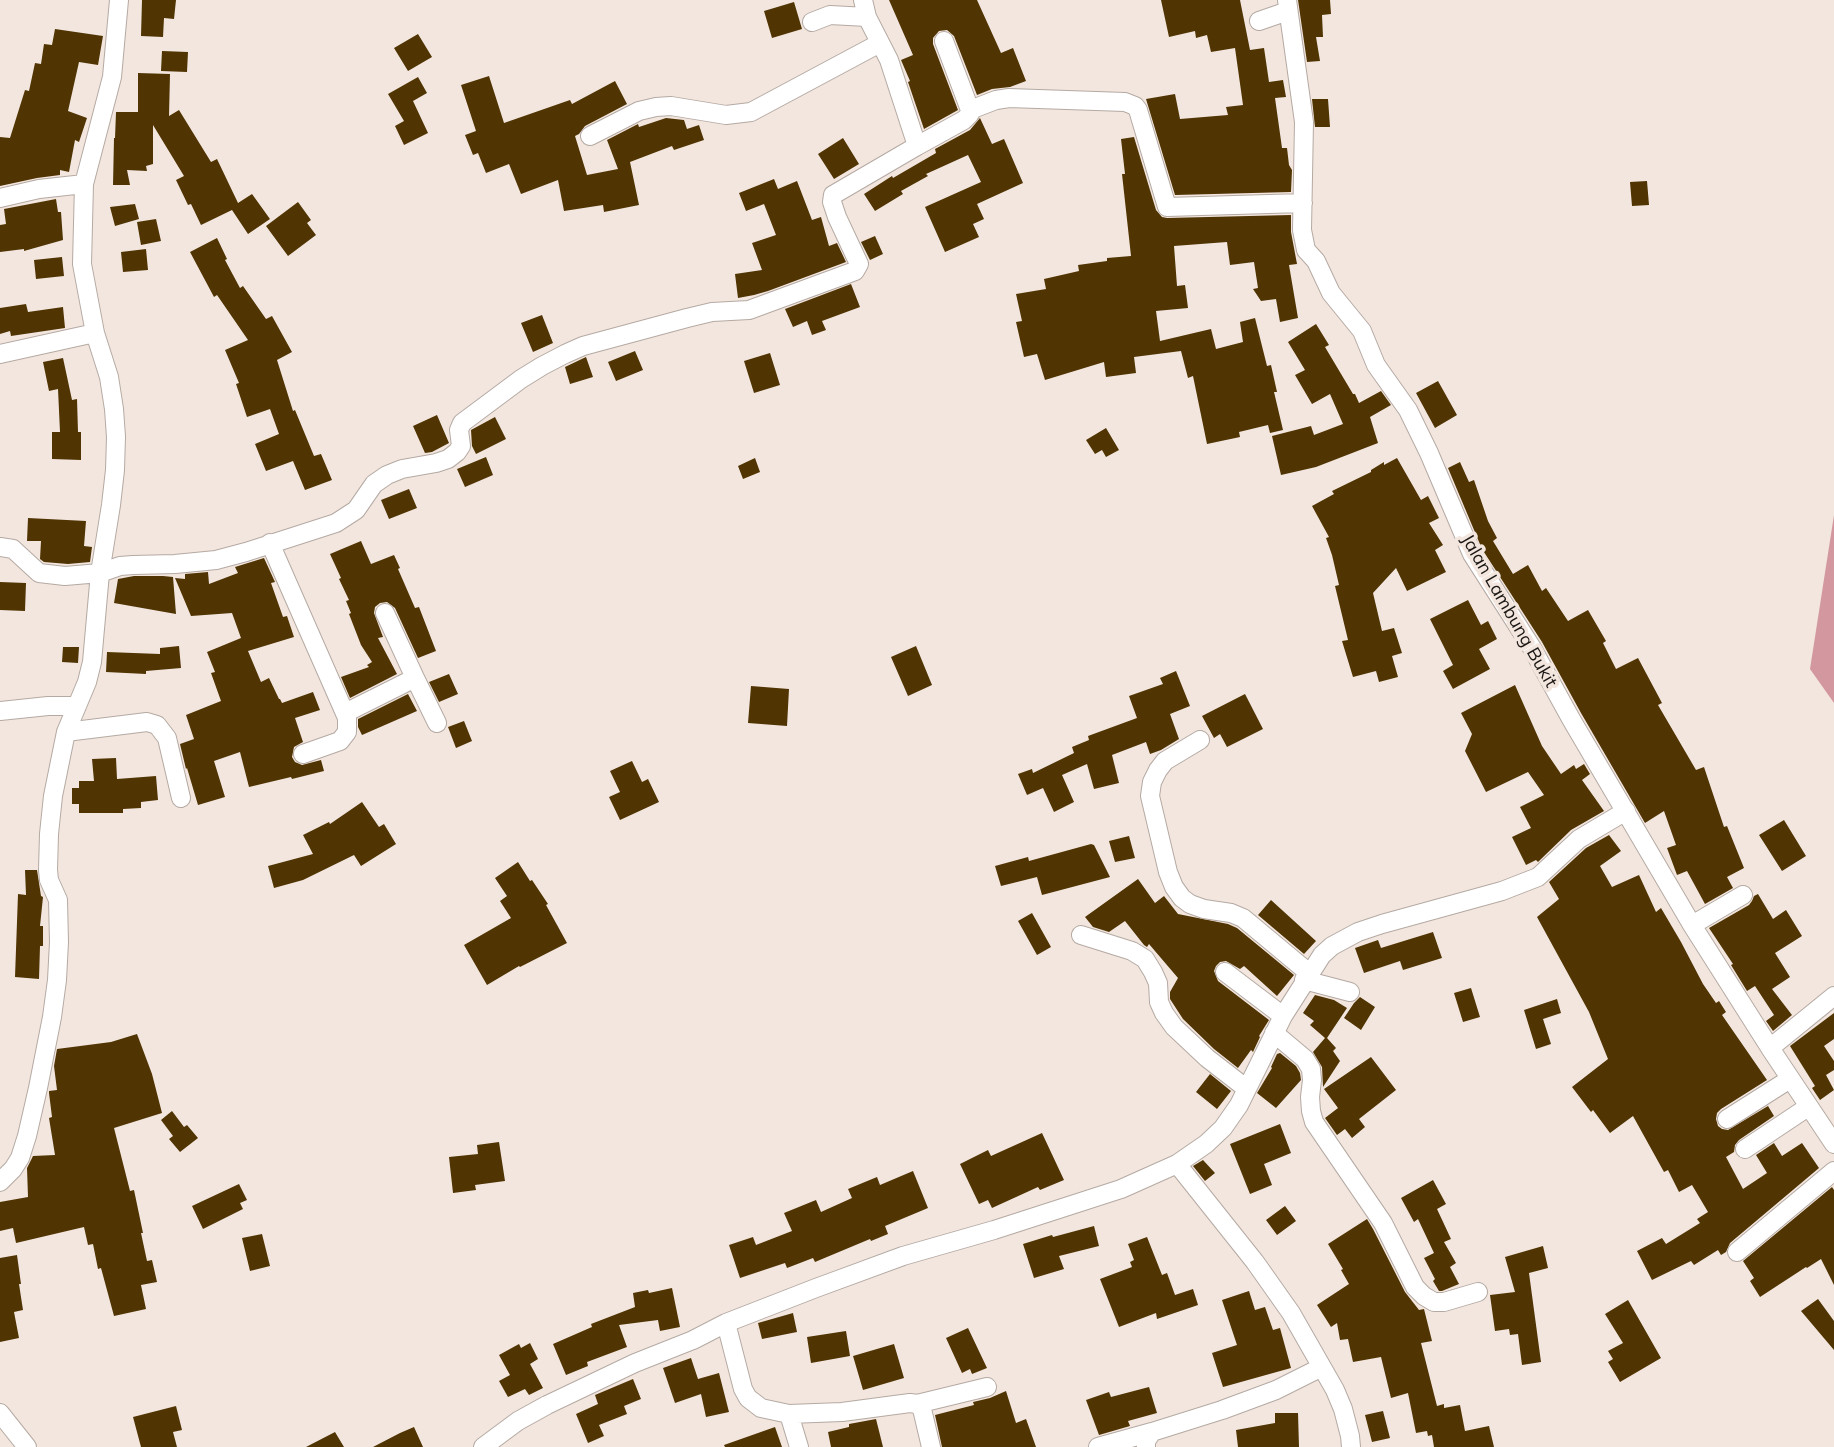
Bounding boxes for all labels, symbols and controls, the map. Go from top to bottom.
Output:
street label: Jalan Lambung Bukit [1456,531,1562,691]

